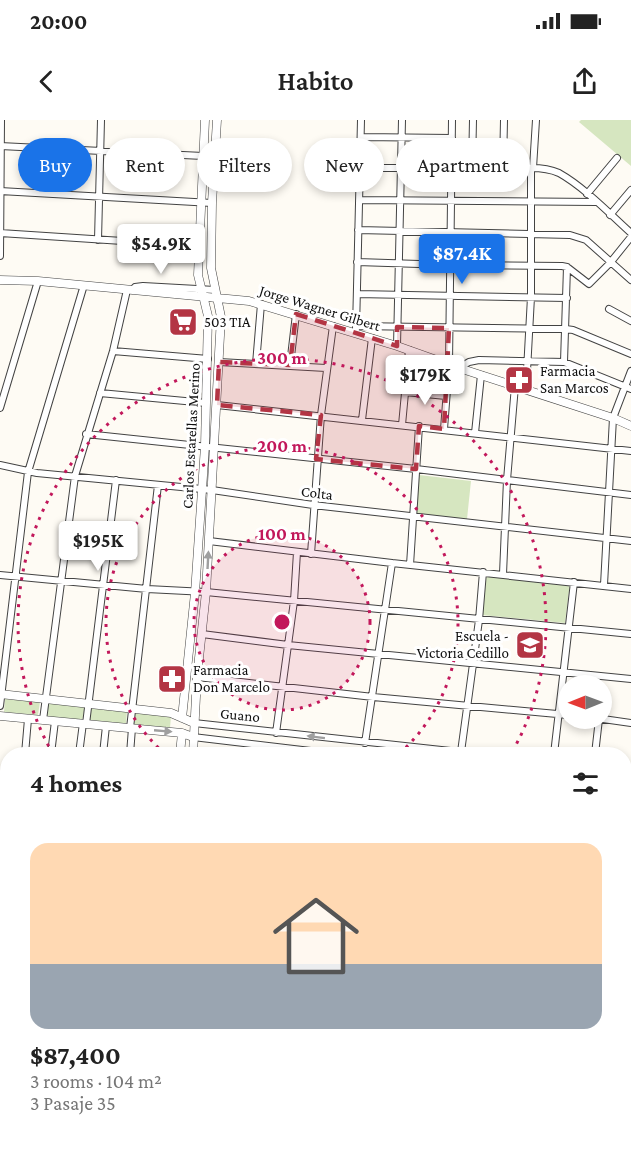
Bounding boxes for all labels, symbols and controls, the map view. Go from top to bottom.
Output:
text: 20:00 [30,9,87,34]
icon: back [30,65,63,98]
icon: share [568,65,601,98]
text: Habito [278,66,353,96]
chip: Buy [18,138,92,192]
chip: Rent [104,138,185,192]
chip: Filters [197,138,292,192]
chip: New [304,138,384,192]
chip: Apartment [396,138,530,192]
pin: $54.9K [112,224,210,275]
text: $54.9K [131,232,191,254]
pin: $87.4K [413,234,511,285]
text: $87.4K [433,242,491,264]
street label: Jorge Wagner Gilbert [255,281,383,335]
supermarket icon: 503 TIA [167,306,199,338]
place label: 503 TIA [204,314,251,330]
text: 300 m [257,348,307,368]
pin: $179K [383,355,467,406]
street label: Carlos Estarellas Merino [179,363,203,509]
text: $179K [400,363,450,385]
place label: Farmacia San Marcos [540,363,609,396]
pharmacy icon: Farmacia San Marcos [503,364,535,396]
text: 200 m [257,436,308,456]
street label: Colta [300,483,334,503]
pin: $195K [56,521,140,572]
text: 100 m [258,524,306,544]
text: $195K [73,529,123,551]
one-way arrow [203,551,213,570]
centre of rings [272,612,292,632]
place label: Escuela - Victoria Cedillo [417,628,509,661]
school or university icon: Escuela - Victoria Cedillo [514,629,546,661]
place label: Farmacia Don Marcelo [193,662,270,695]
pharmacy icon: Farmacia Don Marcelo [156,663,188,695]
north arrow [558,675,612,729]
map controls [558,675,612,729]
street label: Guano [219,705,261,725]
one-way arrow [153,726,172,736]
one-way arrow [306,733,325,742]
icon: filters [569,767,602,800]
text: 4 homes [30,769,122,798]
icon: home [262,882,370,990]
text: $87,400 [30,1041,121,1070]
text: 3 rooms · 104 m² [30,1070,162,1092]
text: 3 Pasaje 35 [30,1092,116,1114]

